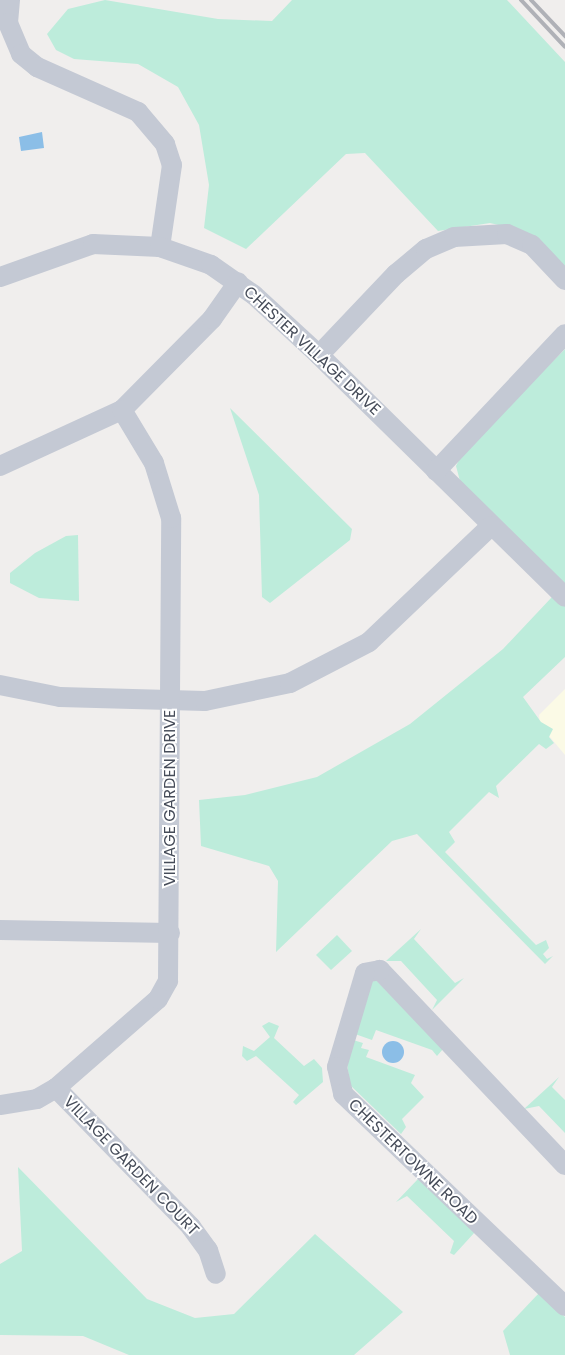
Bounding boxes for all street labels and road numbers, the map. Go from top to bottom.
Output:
street label: CHESTER VILLAGE DRIVE [240,283,384,419]
street label: VILLAGE GARDEN DRIVE [160,710,180,886]
street label: VILLAGE GARDEN COURT [59,1092,203,1240]
street label: CHESTERTOWNE ROAD [344,1095,482,1229]

